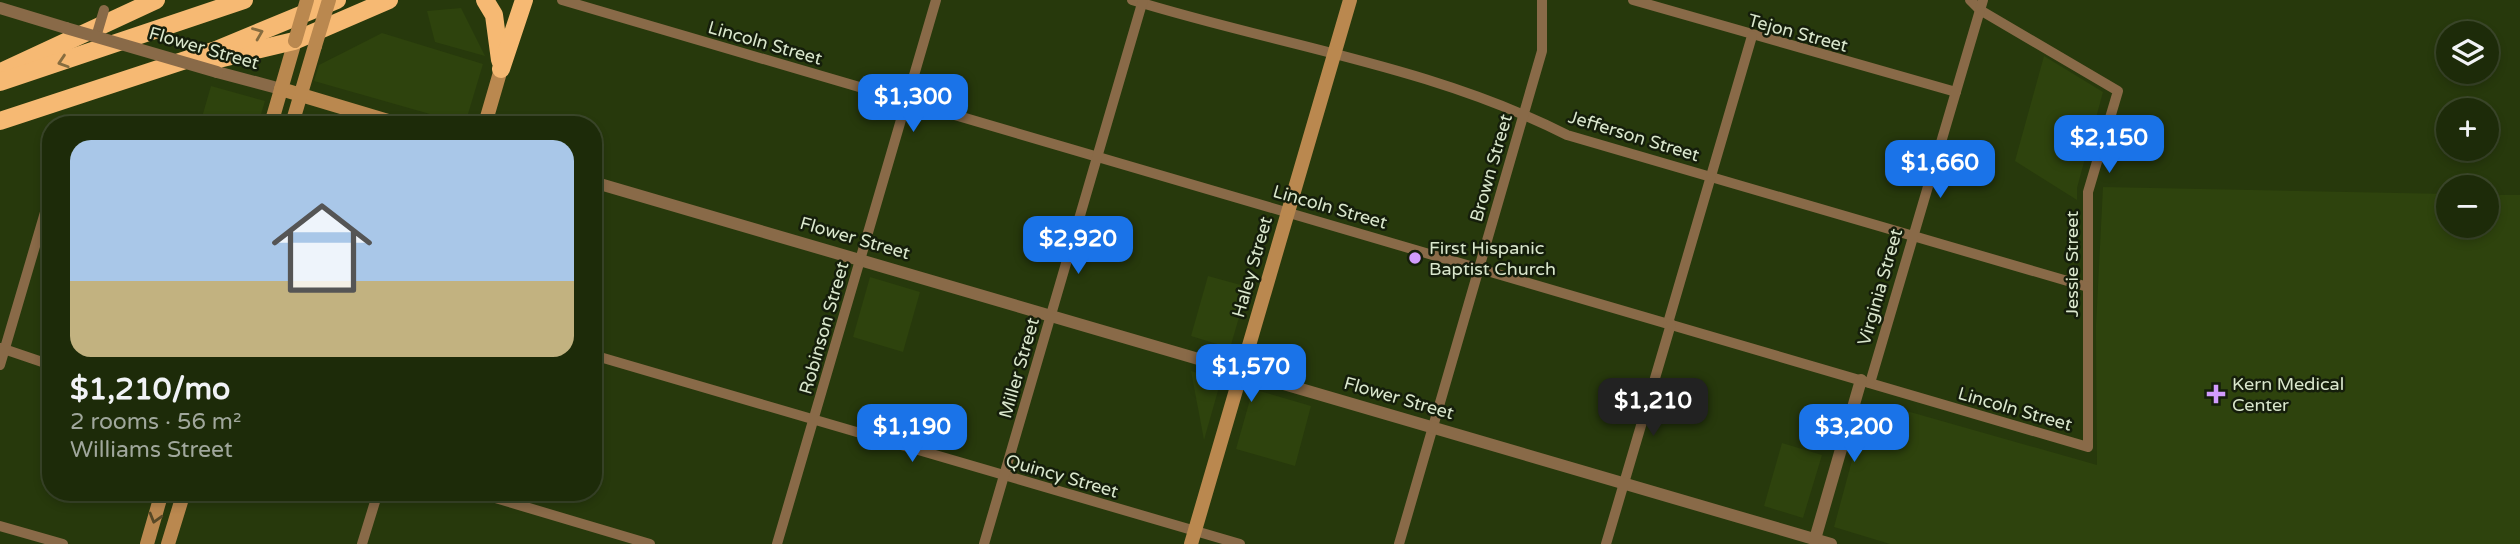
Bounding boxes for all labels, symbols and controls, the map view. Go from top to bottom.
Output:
street label: Tejon Street [1746,9,1851,57]
street label: Lincoln Street [705,16,825,70]
map controls [2436,21,2499,238]
button: layers [2436,21,2499,84]
street label: Flower Street [146,22,262,74]
one-way arrow [250,27,263,41]
one-way arrow [58,53,70,68]
pin: $1,300 [856,74,970,134]
text: $1,300 [874,83,952,111]
button: + [2436,98,2499,161]
street label: Jefferson Street [1566,106,1702,166]
street label: Brown Street [1465,111,1517,224]
pin: $2,150 [2052,116,2166,175]
text: $2,150 [2070,124,2148,152]
pin: $1,660 [1883,140,1997,200]
text: $1,660 [1901,149,1979,177]
button: − [2436,175,2499,238]
street label: Lincoln Street [1270,180,1390,234]
icon: home [259,185,385,311]
street label: Jessie Street [2061,211,2083,317]
street label: Flower Street [797,212,913,264]
street label: Haley Street [1227,214,1277,320]
pin: $2,920 [1021,216,1135,276]
text: $2,920 [1039,225,1117,253]
street label: Virginia Street [1853,226,1907,348]
place label: First Hispanic Baptist Church [1429,237,1556,280]
marker: First Hispanic Baptist Church [1407,250,1423,266]
street label: Robinson Street [795,259,854,397]
street label: Miller Street [994,315,1044,421]
pin: $1,570 [1194,344,1308,404]
text: $1,570 [1212,353,1290,381]
text: $1,210/mo [70,371,230,408]
street label: Flower Street [1341,372,1457,424]
place label: Kern Medical Center [2232,373,2344,416]
pin: $1,210 [1596,378,1710,438]
street label: Lincoln Street [1955,382,2075,436]
marker: Kern Medical Center [2206,384,2226,404]
text: $1,210 [1614,387,1692,415]
pin: $1,190 [855,405,969,464]
pin: $3,200 [1797,405,1911,464]
text: 2 rooms · 56 m² [70,408,241,436]
text: $1,190 [873,413,951,441]
text: $3,200 [1815,413,1893,441]
text: Williams Street [70,436,233,464]
street label: Quincy Street [1003,449,1121,503]
one-way arrow [148,512,163,524]

